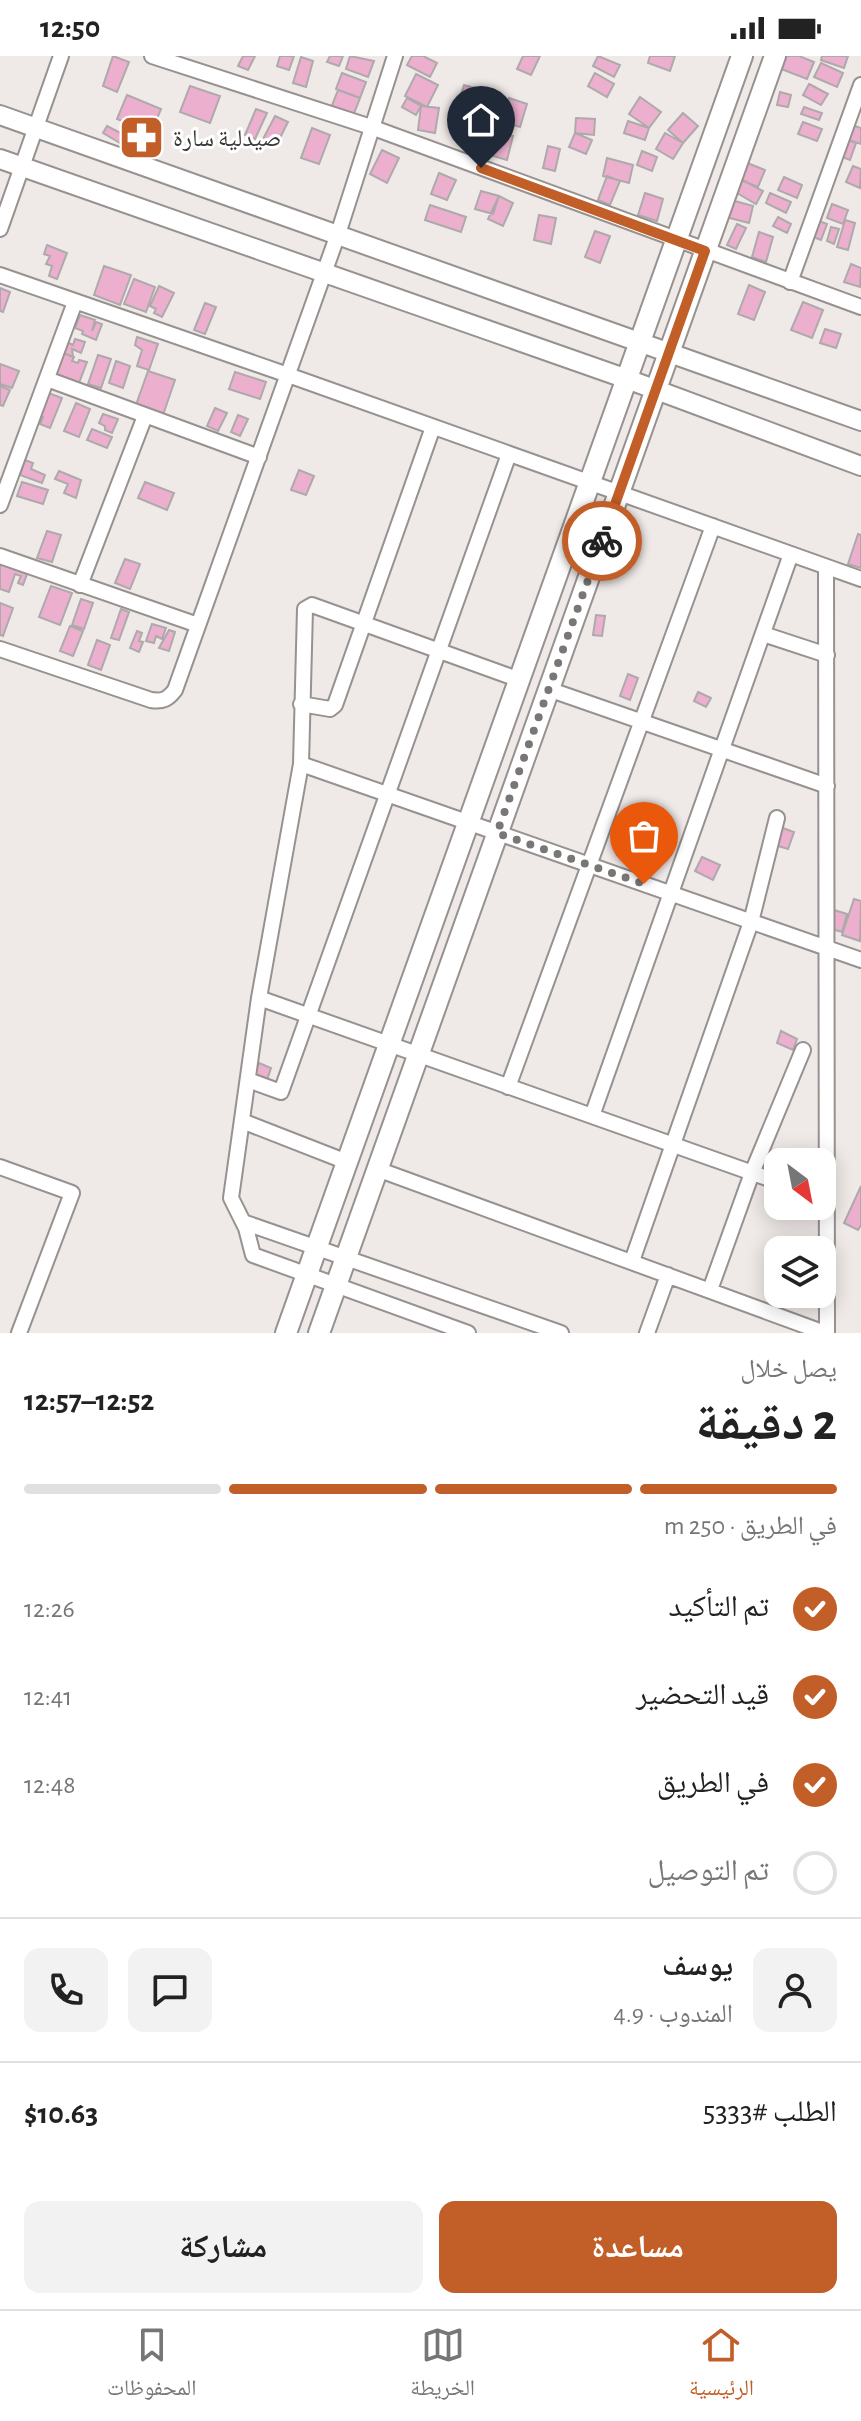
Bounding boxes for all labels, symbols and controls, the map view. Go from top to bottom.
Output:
text: 12:50 [40,13,100,43]
pin [447,86,515,168]
icon: home [459,98,503,142]
pharmacy icon: صيدلية سارة [118,114,166,162]
place label: صيدلية سارة [173,127,281,151]
courier [562,501,642,581]
icon: bike [580,519,624,563]
pin [610,802,678,884]
icon: bag [622,814,666,858]
north arrow [764,1148,836,1220]
map controls [764,1148,836,1308]
button: layers [764,1236,836,1308]
text: يصل خلال [740,1356,837,1382]
text: 12:52–12:57 [24,1386,154,1416]
text: 2 دقيقة [695,1397,837,1449]
text: في الطريق · 250 m [664,1513,837,1539]
icon: check [793,1587,837,1631]
text: تم التأكيد [669,1592,769,1622]
text: 12:26 [24,1596,75,1622]
icon: check [793,1675,837,1719]
text: قيد التحضير [636,1680,769,1710]
text: 12:41 [24,1684,72,1710]
icon: check [793,1763,837,1807]
text: في الطريق [657,1768,769,1798]
text: 12:48 [24,1772,76,1798]
text: تم التوصيل [647,1856,769,1886]
button: phone [24,1948,108,2032]
button: chat [128,1948,212,2032]
button: person [753,1948,837,2032]
text: يوسف [662,1951,733,1981]
text: المندوب · 4.9 [613,2001,733,2027]
text: الطلب #5333 [703,2097,837,2127]
text: $10.63 [24,2099,98,2129]
button: مشاركة [24,2201,423,2293]
button: مساعدة [439,2201,837,2293]
tab: المحفوظات [107,2323,196,2409]
tab: الخريطة [410,2323,475,2409]
tab: الرئيسية [689,2323,754,2409]

